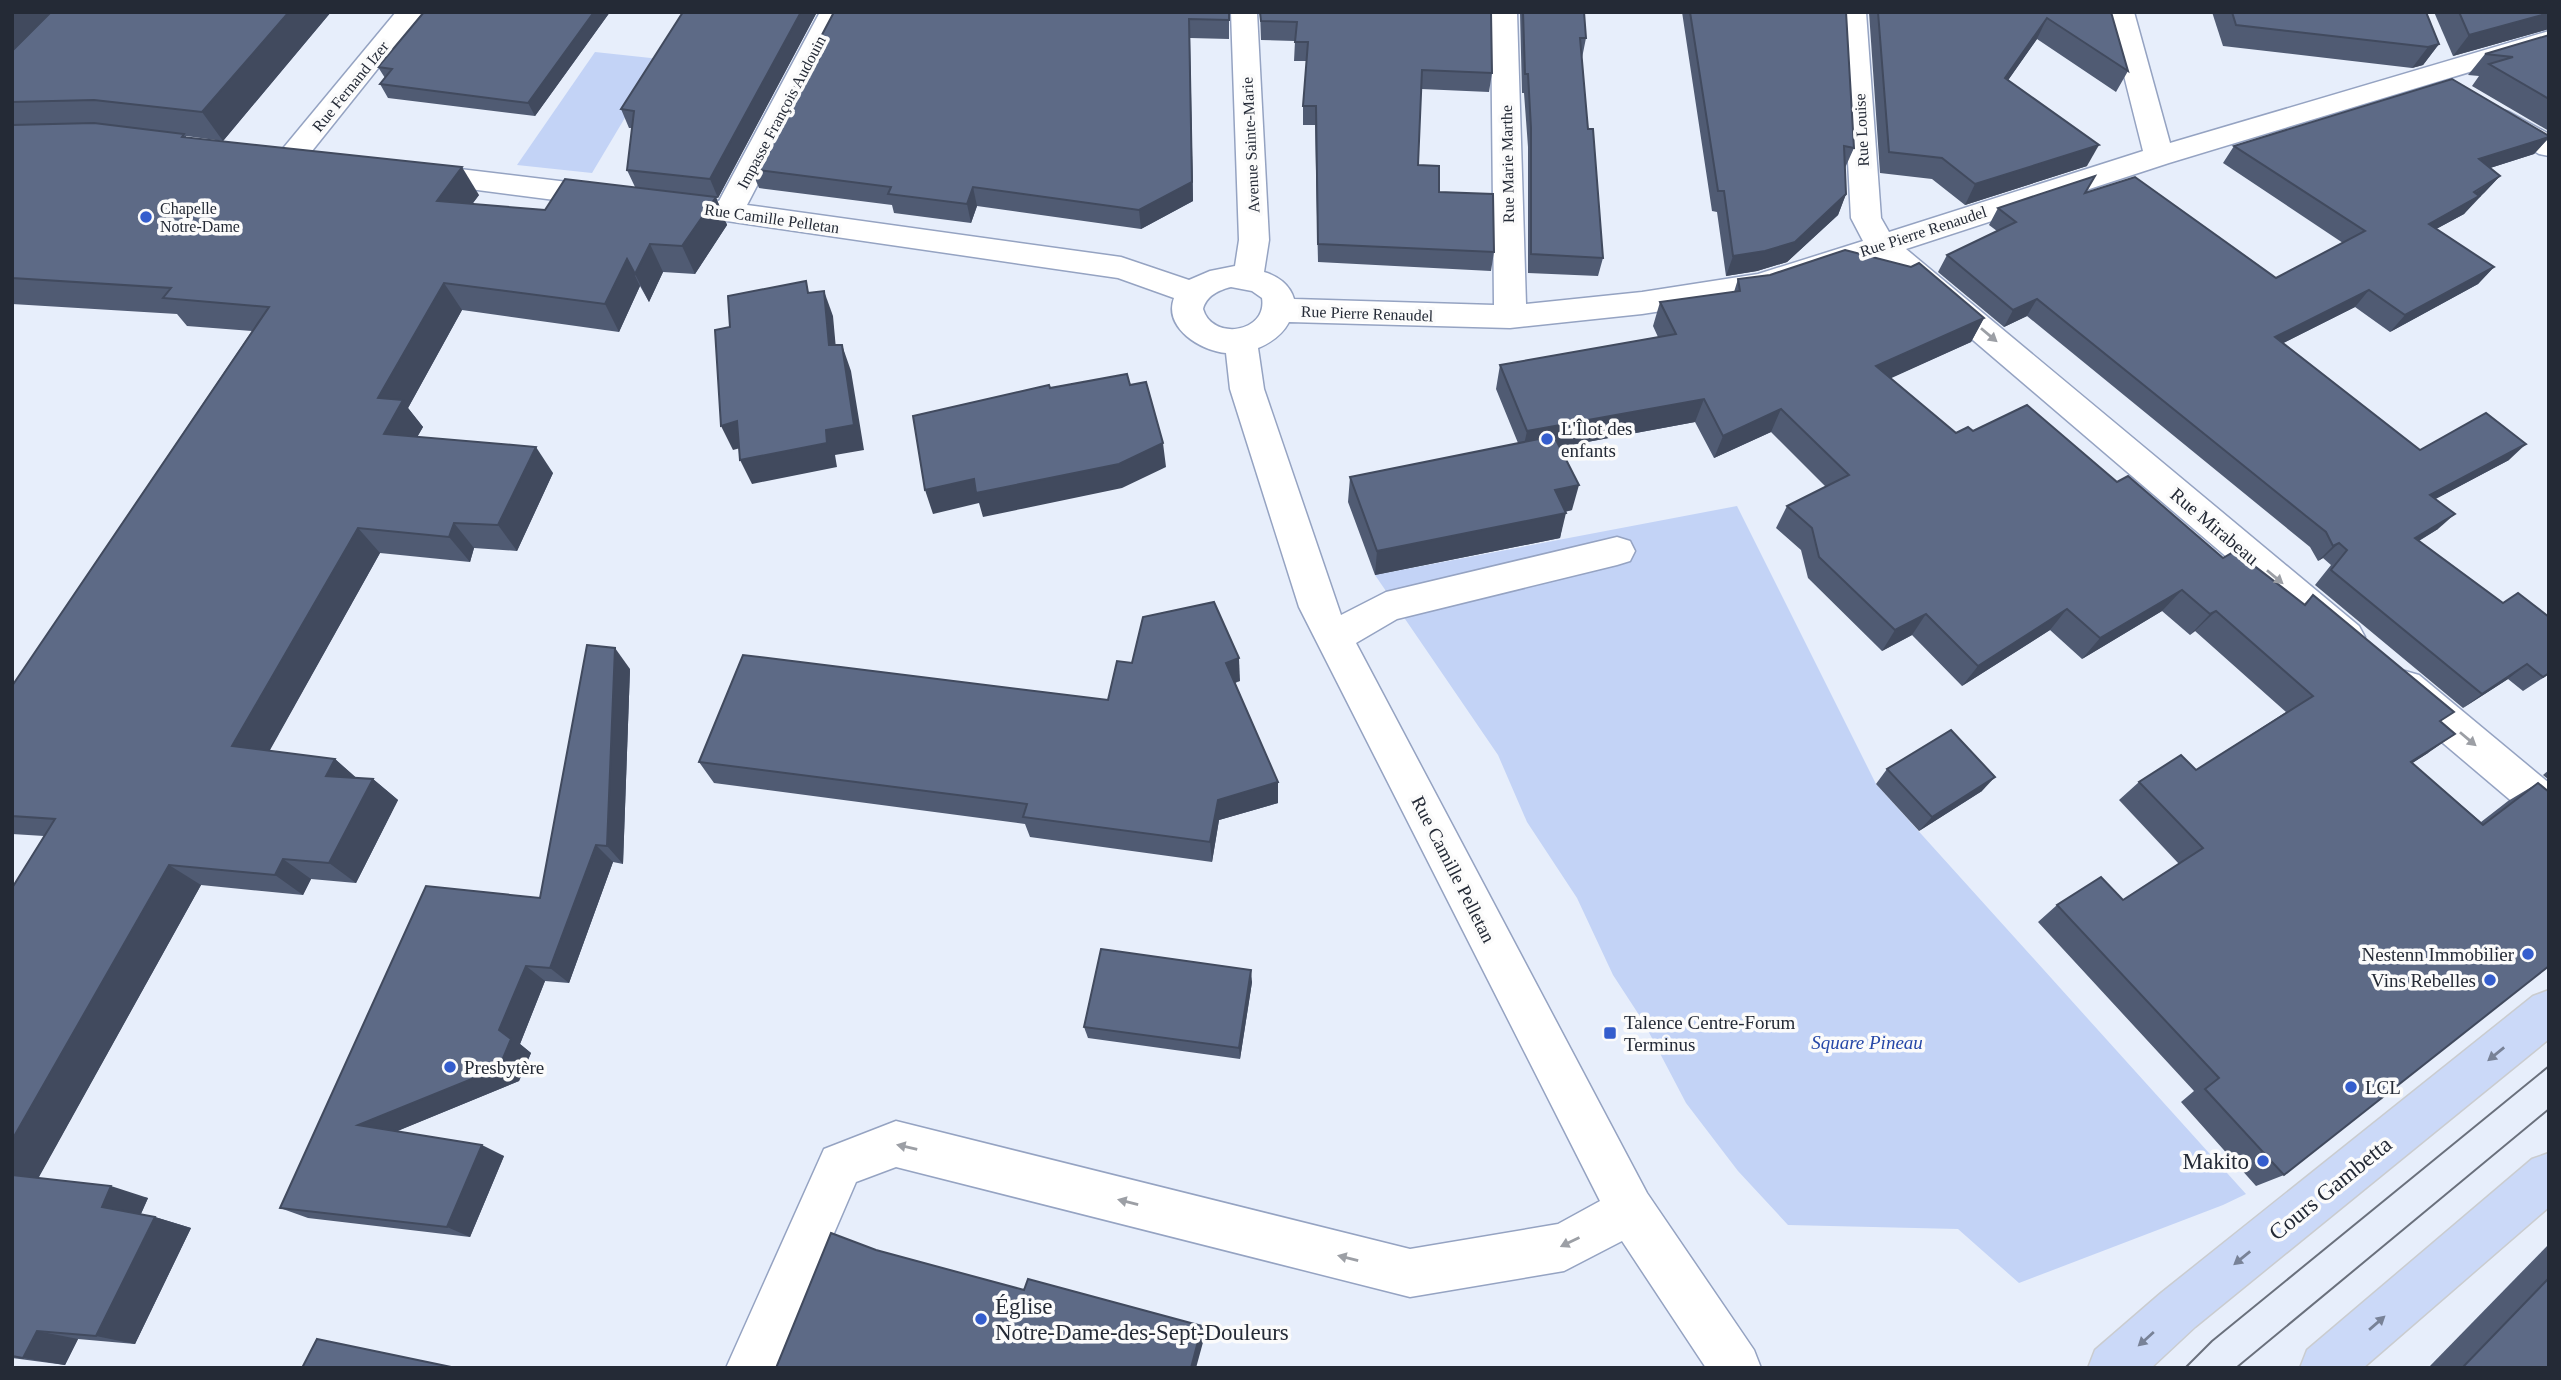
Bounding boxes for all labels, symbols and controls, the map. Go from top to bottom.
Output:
street label: Impasse François Audouin [734,33,830,192]
street label: Rue Fernand Izer [309,37,392,135]
street label: Avenue Sainte-Marie [1238,77,1263,213]
street label: Rue Louise [1851,93,1872,167]
street label: Rue Marie Marthe [1498,105,1517,223]
place label: Chapelle Notre-Dame [160,200,240,235]
street label: Rue Camille Pelletan [703,201,840,236]
street label: Rue Pierre Renaudel [1858,203,1989,260]
marker: Chapelle Notre-Dame [138,209,154,225]
street label: Rue Pierre Renaudel [1301,303,1434,324]
one-way arrow [1980,327,1998,343]
place label: L'Îlot des enfants [1561,418,1633,461]
marker: L'Îlot des enfants [1539,431,1555,447]
street label: Rue Mirabeau [2167,484,2263,570]
one-way arrow [2266,569,2284,585]
one-way arrow [2458,732,2476,747]
street label: Rue Camille Pelletan [1408,793,1500,946]
place label: Nestenn Immobilier [2362,944,2515,965]
marker: Nestenn Immobilier [2520,946,2536,962]
place label: Vins Rebelles [2371,970,2476,991]
marker: Vins Rebelles [2482,972,2498,988]
place label: Talence Centre-Forum Terminus [1624,1012,1795,1055]
marker: Talence Centre-Forum Terminus [1602,1025,1618,1041]
park label: Square Pineau [1811,1032,1923,1053]
one-way arrow [2487,1046,2504,1061]
place label: Presbytère [464,1057,544,1078]
marker: Presbytère [442,1059,458,1075]
place label: LCL [2365,1077,2401,1098]
marker: LCL [2343,1079,2359,1095]
street label: Cours Gambetta [2264,1131,2397,1245]
one-way arrow [896,1141,918,1152]
place label: Makito [2183,1149,2249,1174]
marker: Makito [2255,1153,2271,1169]
one-way arrow [1117,1196,1139,1207]
one-way arrow [1560,1236,1580,1248]
one-way arrow [2234,1251,2252,1266]
one-way arrow [1337,1252,1359,1263]
place label: Église Notre-Dame-des-Sept-Douleurs [995,1294,1289,1345]
marker: Église Notre-Dame-des-Sept-Douleurs [973,1311,989,1327]
one-way arrow [2368,1315,2386,1331]
one-way arrow [2137,1331,2154,1346]

